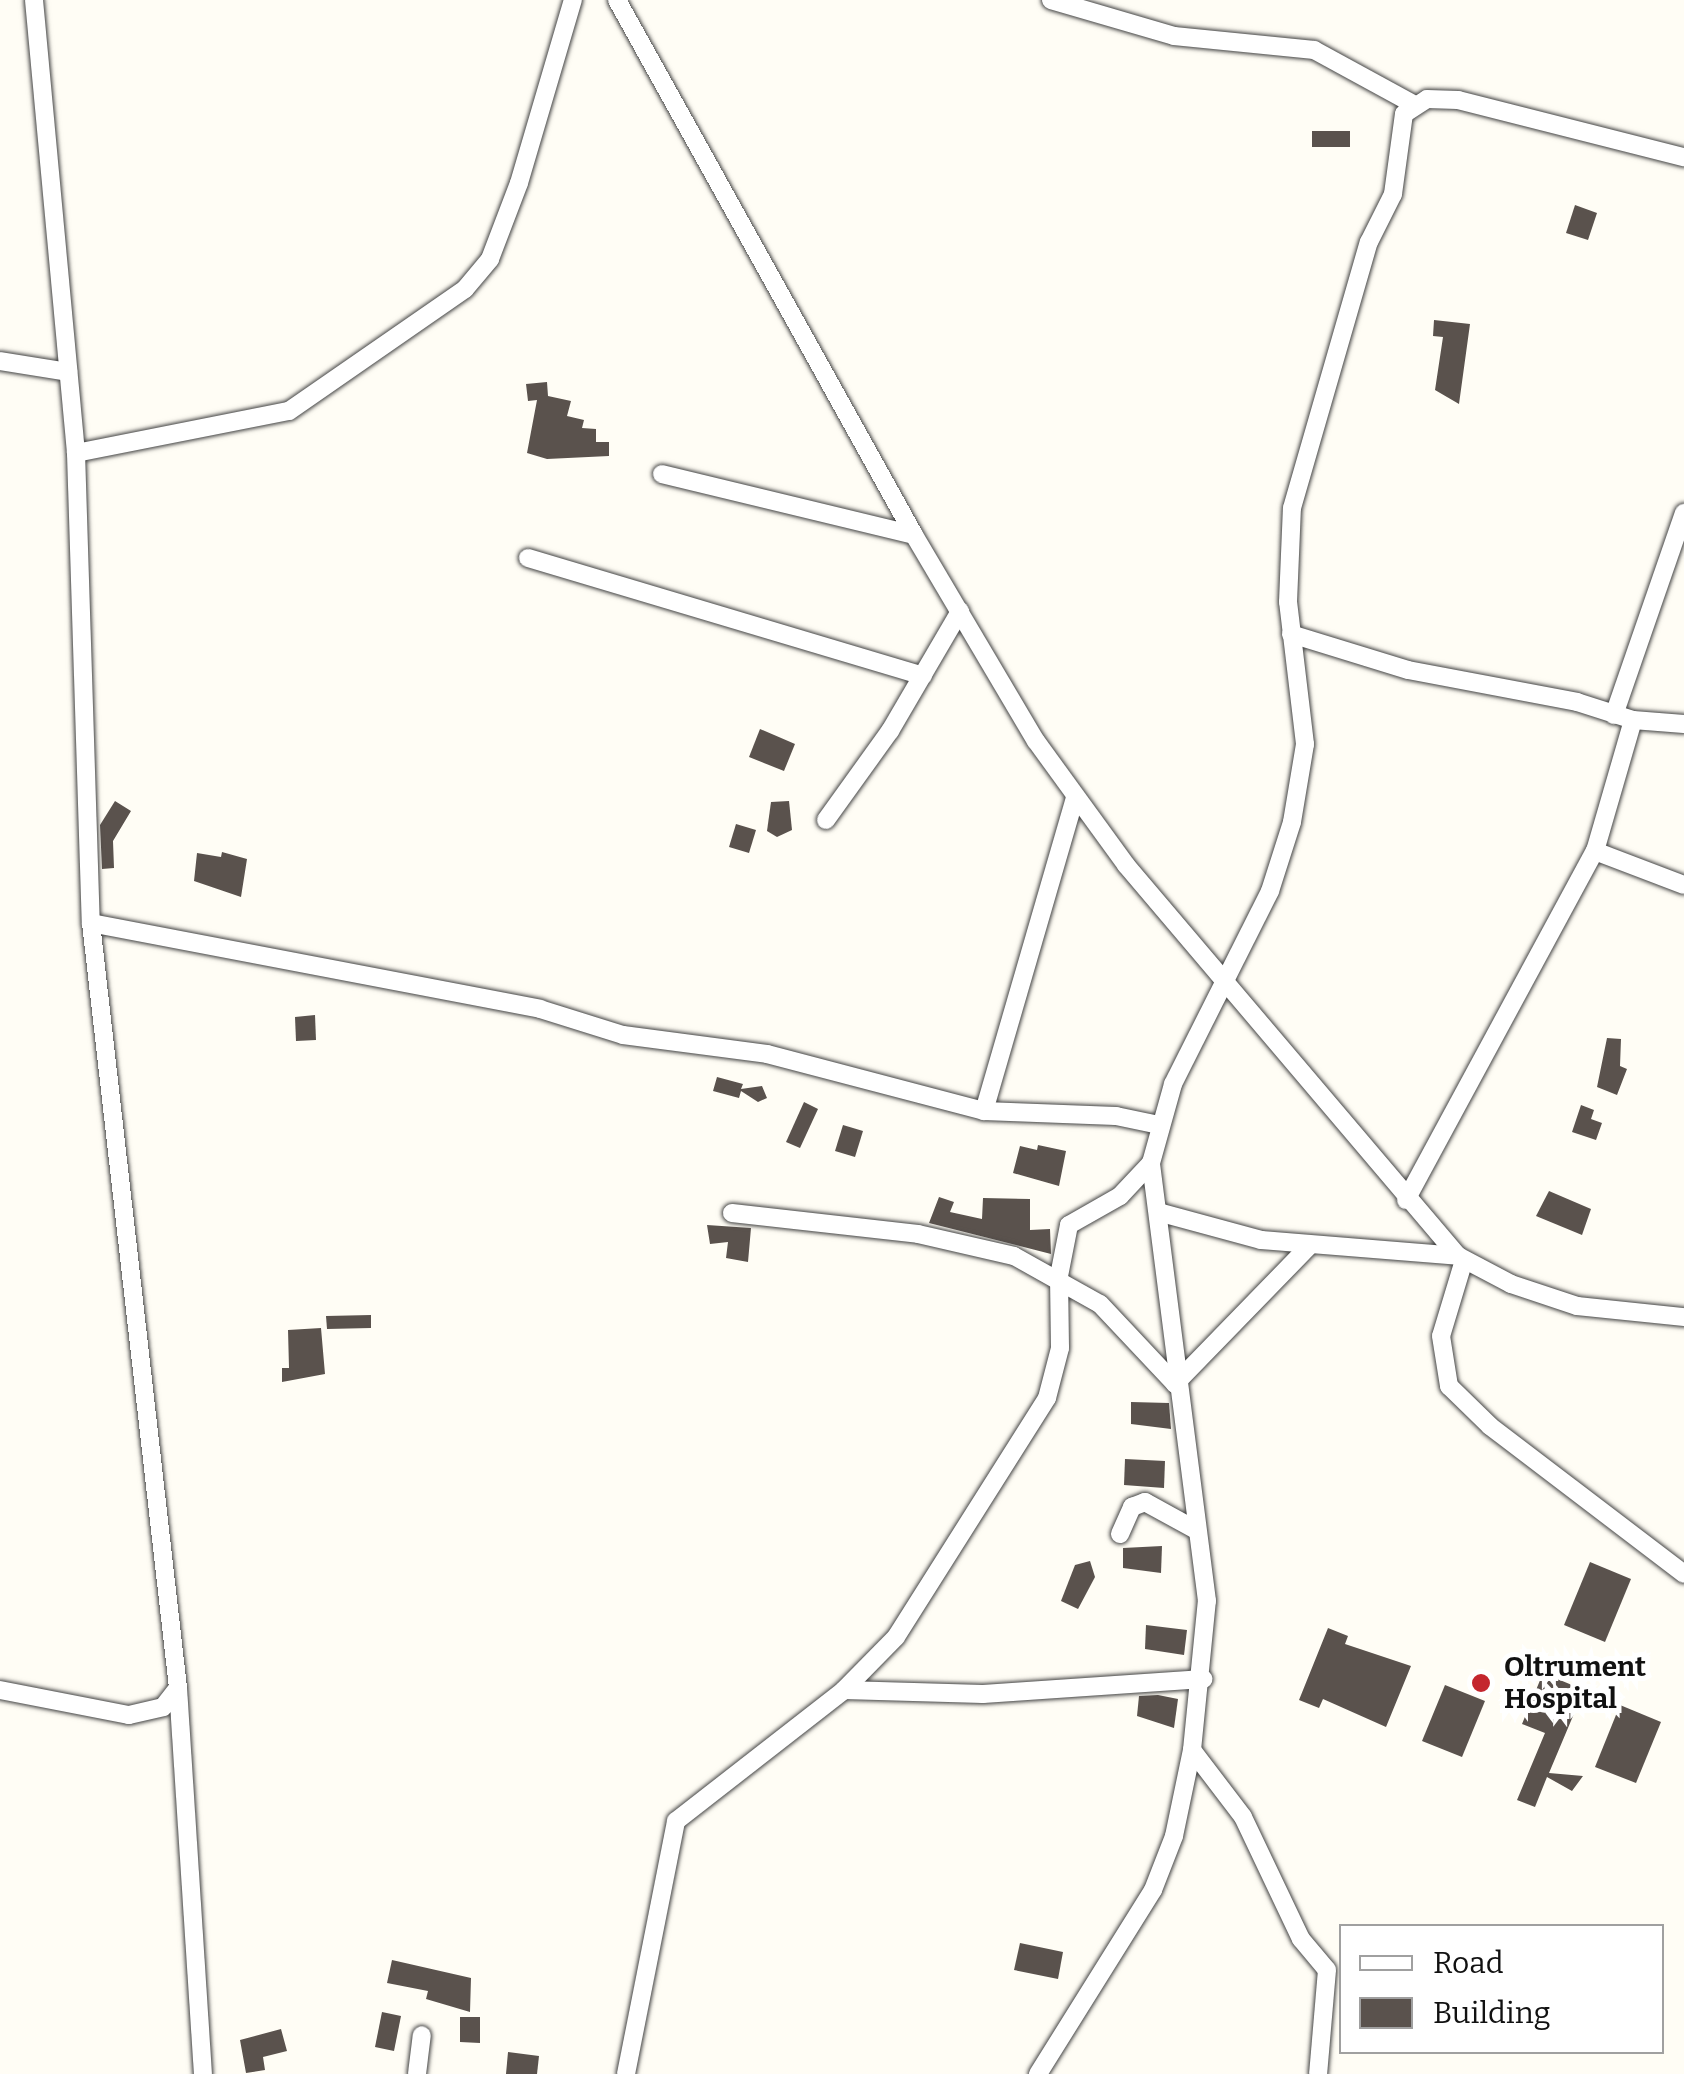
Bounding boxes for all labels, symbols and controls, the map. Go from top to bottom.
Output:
place label: Oltrument Hospital [1504,1650,1646,1716]
marker: Oltrument Hospital [1468,1670,1494,1696]
legend [1339,1924,1664,2054]
text: Road [1433,1945,1504,1981]
text: Building [1433,1995,1551,2031]

